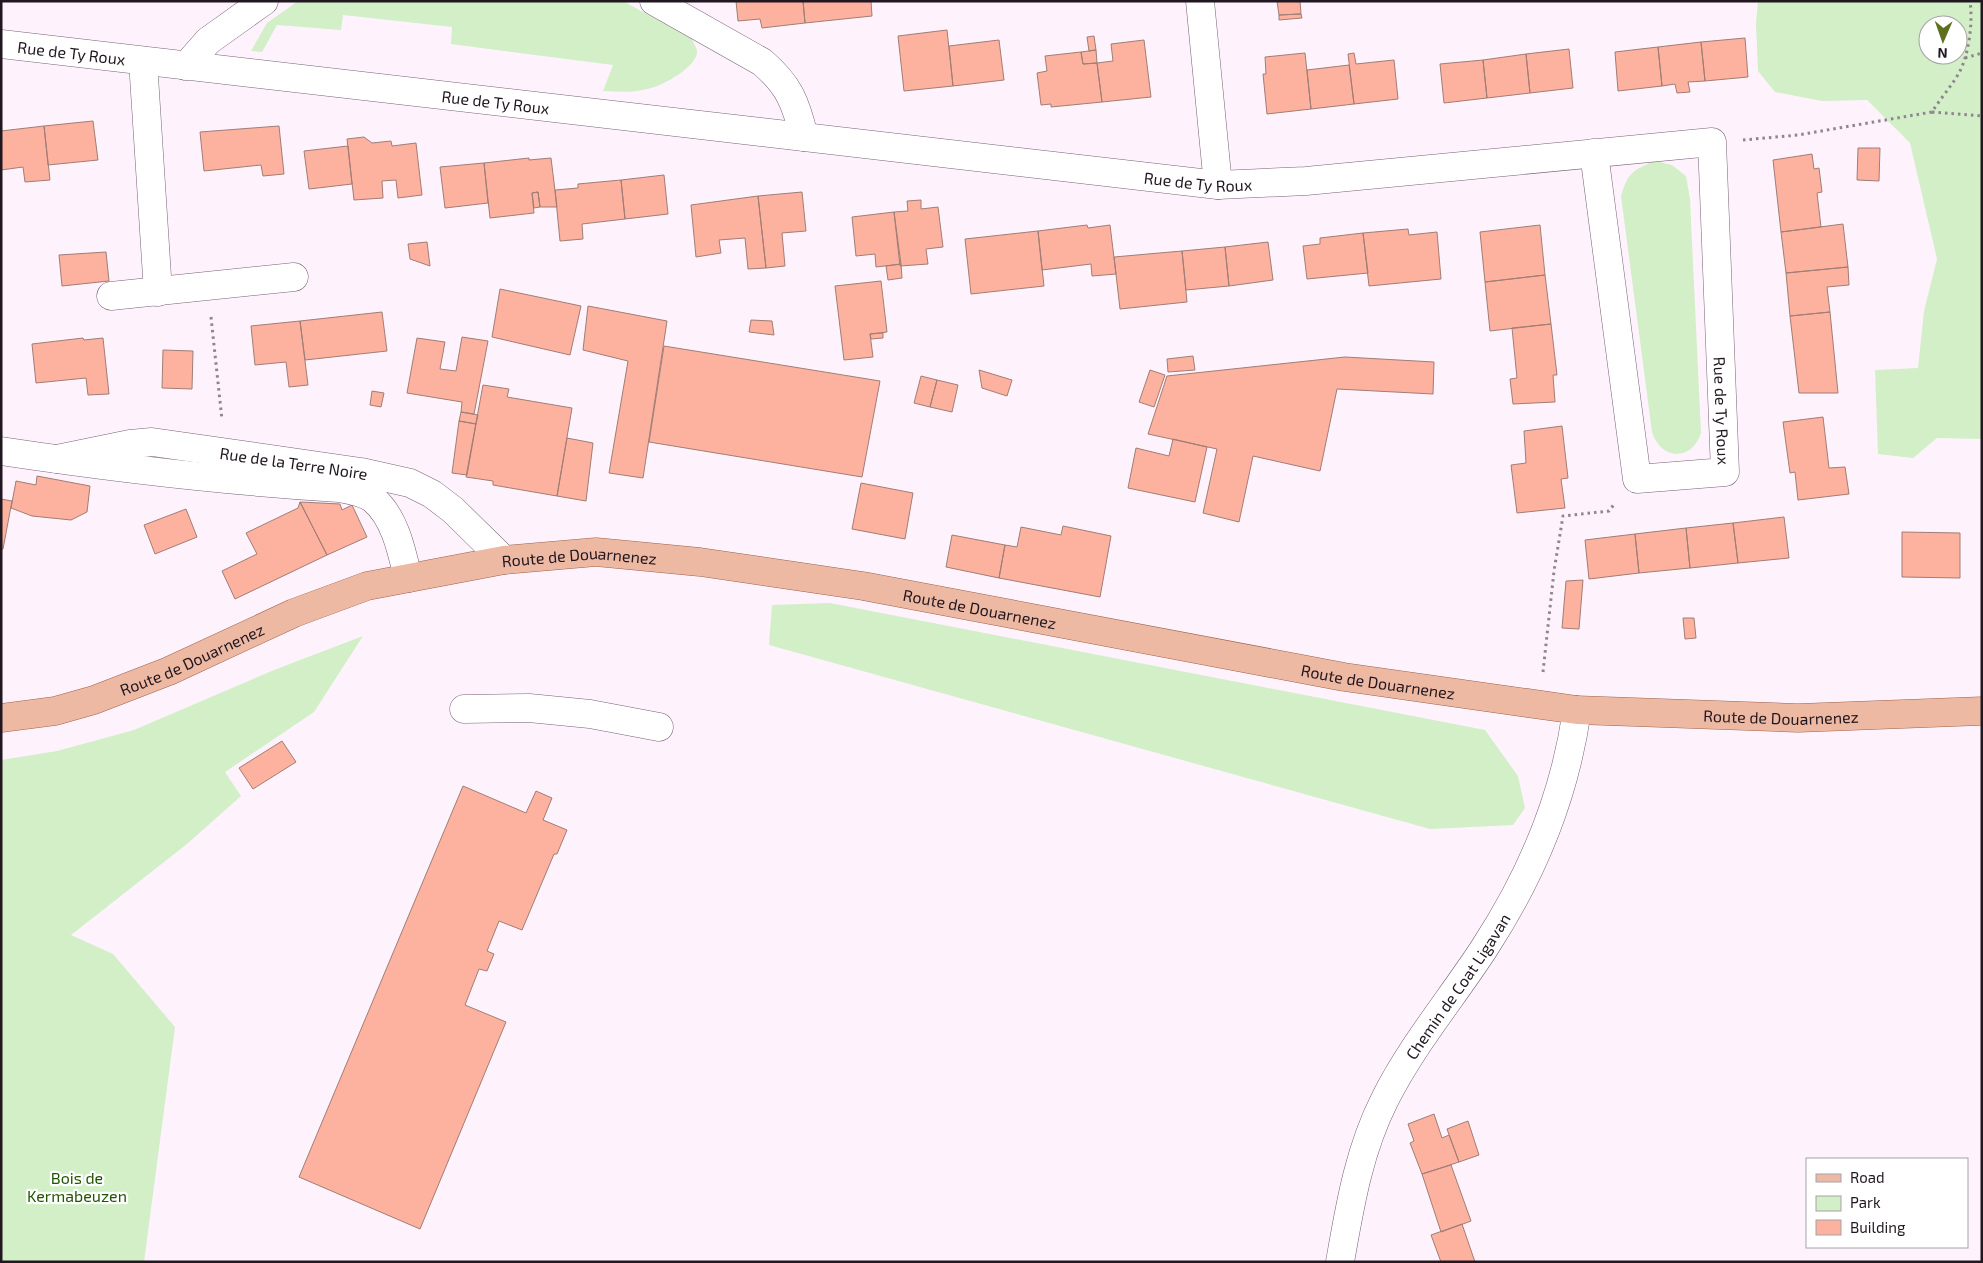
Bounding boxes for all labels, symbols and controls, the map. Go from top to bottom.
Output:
north arrow [1918,15,1968,65]
street label: Rue de Ty Roux [17,36,127,68]
text: N [1937,45,1948,62]
street label: Rue de Ty Roux [441,86,551,117]
street label: Rue de Ty Roux [1143,167,1253,195]
street label: Rue de Ty Roux [1711,356,1734,466]
street label: Rue de la Terre Noire [219,442,370,483]
street label: Route de Douarnenez [501,542,658,570]
street label: Route de Douarnenez [902,584,1058,632]
street label: Route de Douarnenez [117,619,267,699]
street label: Route de Douarnenez [1300,660,1456,702]
street label: Route de Douarnenez [1703,705,1859,728]
street label: Chemin de Coat Ligavan [1401,910,1513,1062]
legend [1806,1158,1968,1248]
park label: Bois de Kermabeuzen [27,1168,127,1205]
text: Road [1850,1168,1885,1186]
text: Park [1850,1193,1881,1211]
text: Building [1850,1218,1906,1236]

